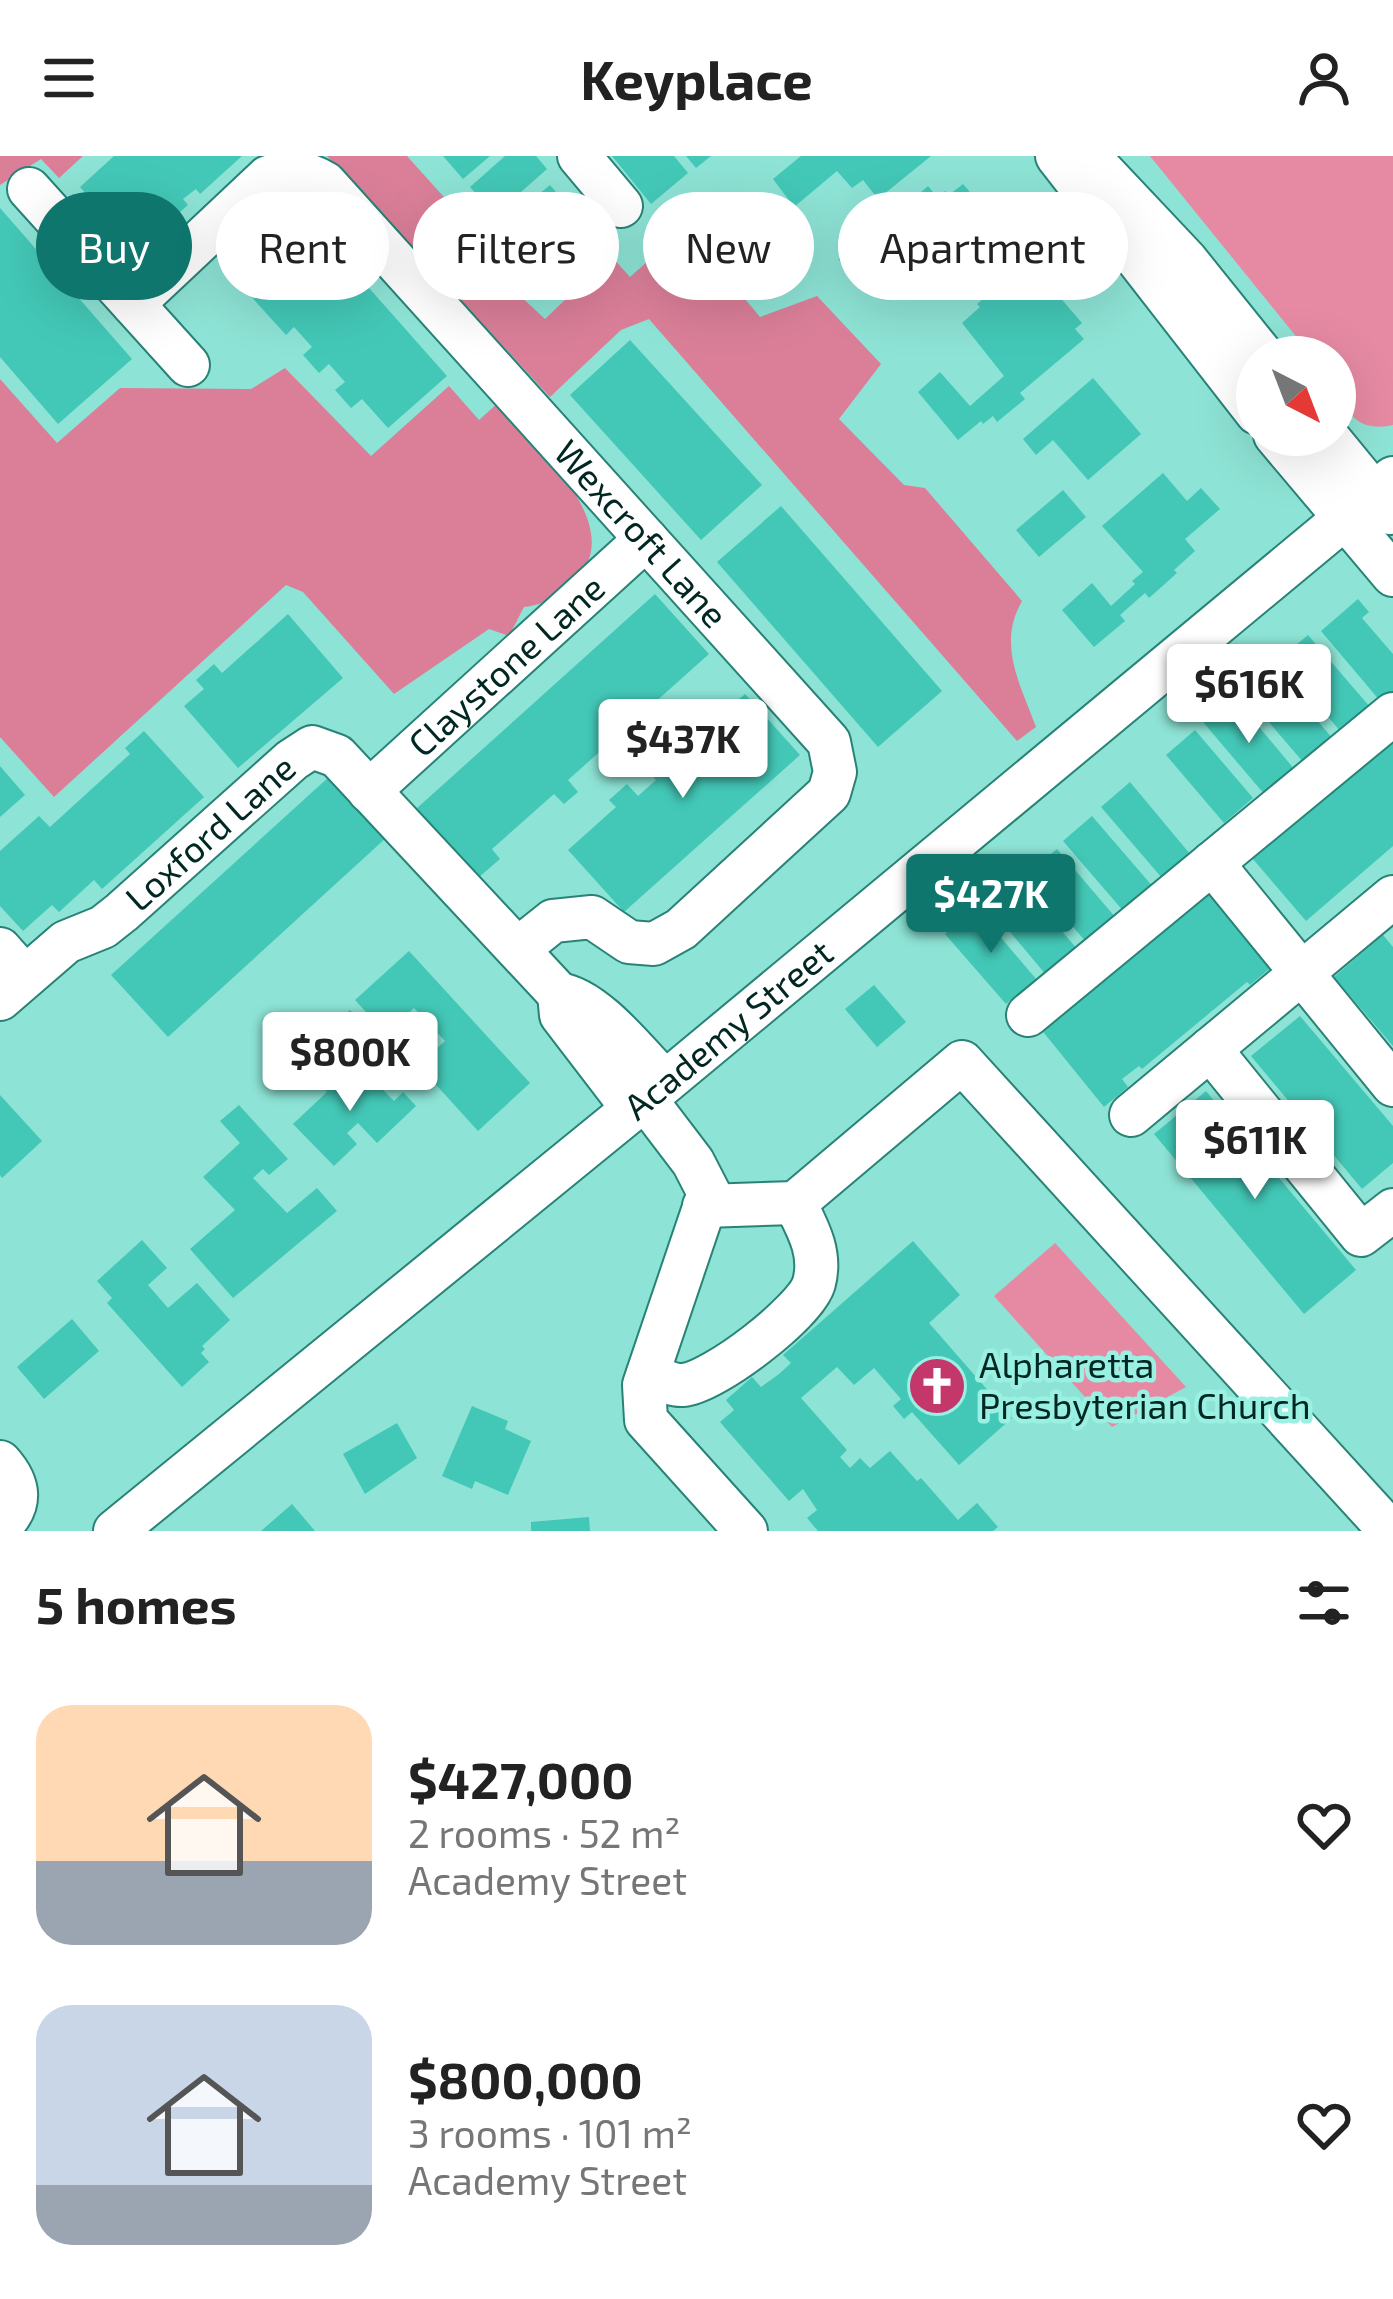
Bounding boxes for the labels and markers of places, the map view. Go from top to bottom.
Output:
pin: $616K [1165,644,1333,746]
pin: $437K [599,699,767,801]
pin: $427K [907,854,1075,956]
pin: $800K [266,1012,434,1114]
pin: $611K [1171,1100,1339,1202]
place label: Alpharetta Presbyterian Church [979,1342,1311,1426]
church icon: Alpharetta Presbyterian Church [906,1355,968,1417]

